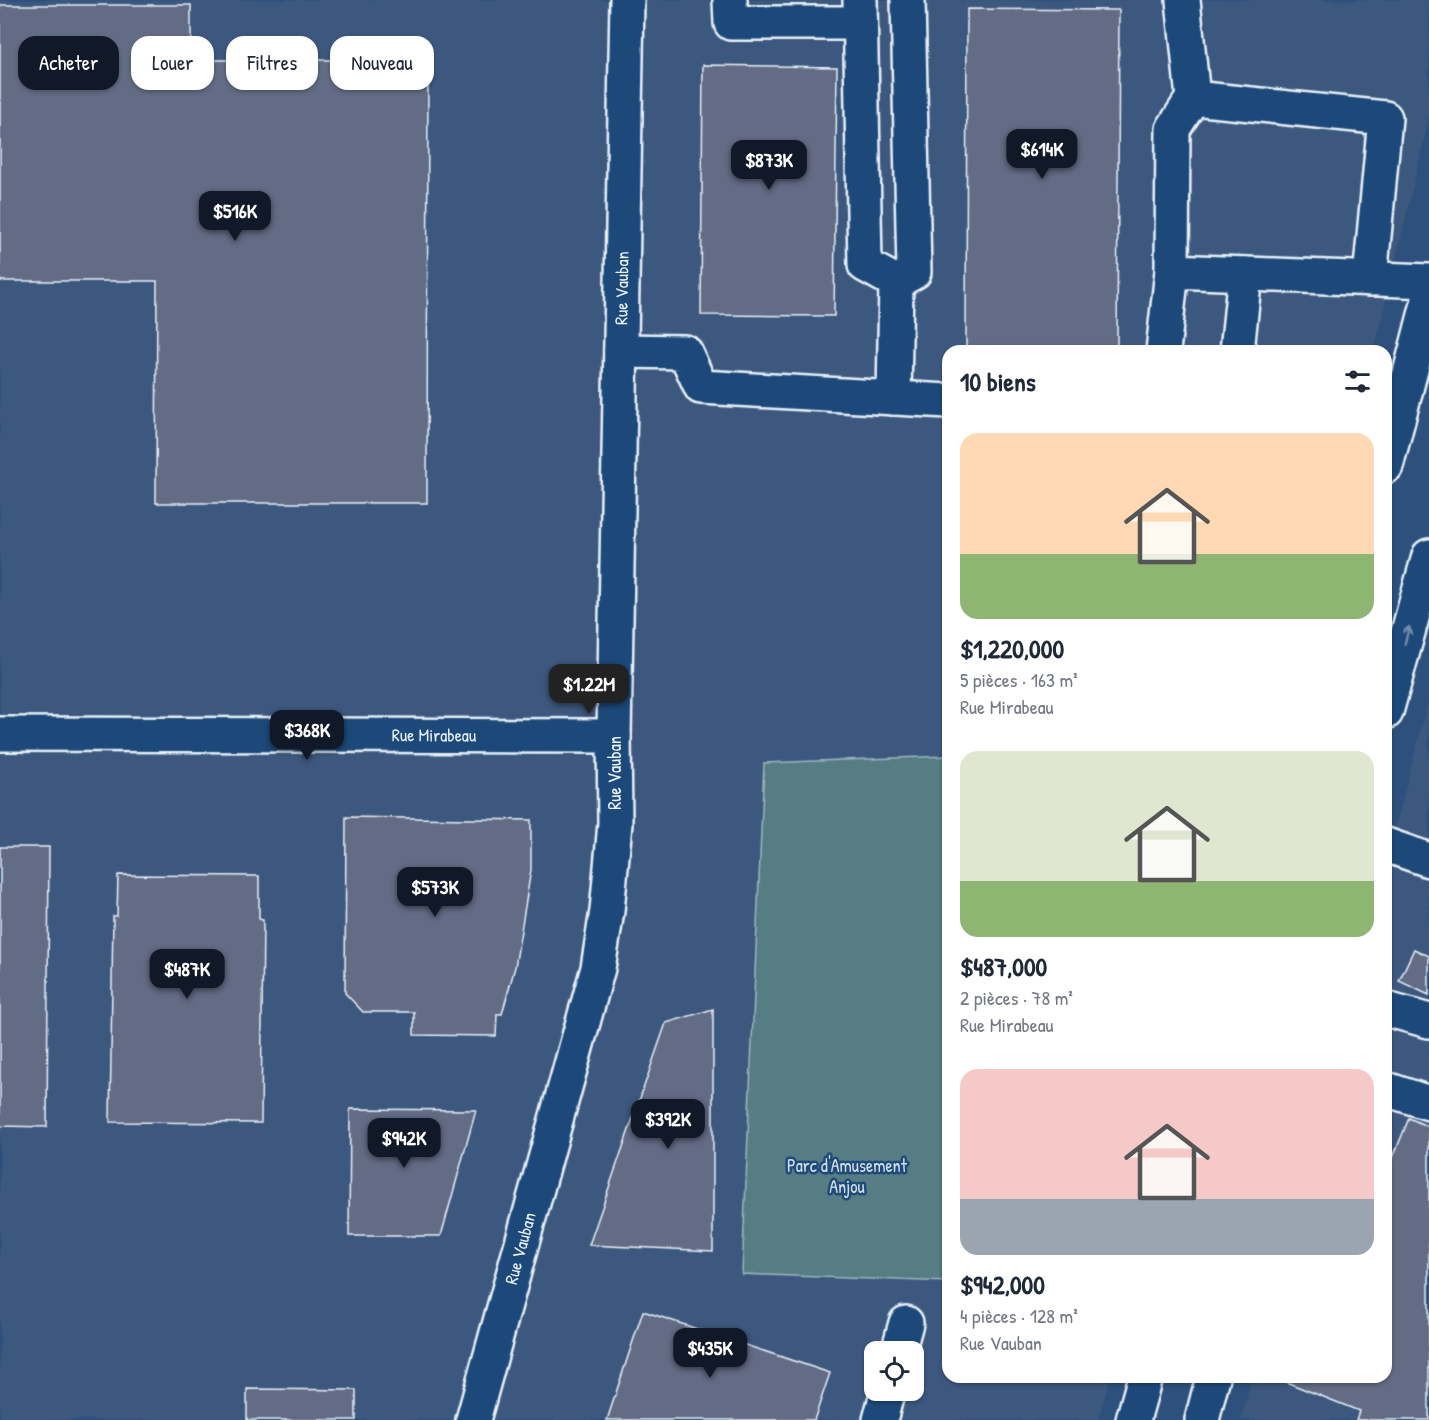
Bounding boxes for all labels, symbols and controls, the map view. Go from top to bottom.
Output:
chip: Acheter [18,36,119,90]
chip: Louer [131,36,214,90]
chip: Filtres [226,36,318,90]
chip: Nouveau [330,36,434,90]
pin: $614K [1000,129,1084,180]
text: $614K [1020,135,1064,162]
pin: $873K [727,140,811,191]
text: $873K [745,146,793,173]
pin: $516K [193,191,277,242]
text: $516K [213,197,257,224]
street label: Rue Vauban [608,251,635,325]
text: 10 biens [960,364,1036,399]
icon: filters [1341,365,1374,398]
icon: home [1113,472,1221,580]
one-way arrow [1402,626,1413,645]
text: $1,220,000 [960,631,1064,666]
pin: $1.22M [540,664,638,715]
text: 5 pièces · 163 m² [960,666,1078,693]
text: $1.22M [563,670,615,697]
text: Rue Mirabeau [960,693,1054,720]
pin: $368K [265,710,349,761]
text: $368K [284,716,330,743]
street label: Rue Mirabeau [392,722,476,748]
street label: Rue Vauban [602,736,627,810]
icon: home [1113,790,1221,898]
pin: $573K [393,867,477,918]
text: $573K [411,873,459,900]
pin: $487K [145,949,229,1000]
text: $487,000 [960,949,1047,984]
text: $487K [164,955,210,982]
text: 2 pièces · 78 m² [960,984,1073,1011]
text: Rue Mirabeau [960,1011,1054,1038]
pin: $392K [626,1099,710,1150]
text: $392K [645,1105,691,1132]
icon: home [1113,1108,1221,1216]
pin: $942K [362,1118,446,1169]
text: $942K [382,1124,426,1151]
park label: Parc d'Amusement Anjou [787,1153,908,1199]
street label: Rue Vauban [498,1209,542,1287]
text: $942,000 [960,1267,1045,1302]
text: 4 pièces · 128 m² [960,1302,1078,1329]
pin: $435K [668,1328,752,1379]
text: Rue Vauban [960,1329,1042,1356]
text: $435K [687,1334,733,1361]
map controls [864,1341,924,1401]
button: locate [864,1341,924,1401]

